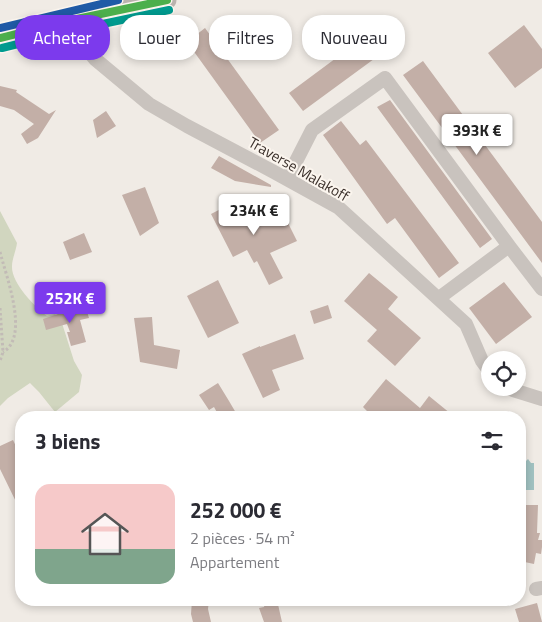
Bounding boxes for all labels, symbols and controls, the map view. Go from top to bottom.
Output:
chip: Acheter [15,15,110,60]
chip: Louer [120,15,199,60]
chip: Filtres [209,15,292,60]
chip: Nouveau [302,15,405,60]
pin: 393K € [436,114,518,156]
text: 393K € [453,118,501,142]
street label: Traverse Malakoff [244,131,354,207]
pin: 234K € [213,194,295,236]
text: 234K € [230,198,278,222]
pin: 252K € [29,282,111,324]
text: 252K € [46,286,94,310]
map controls [481,351,526,396]
button: locate [481,351,526,396]
text: 3 biens [35,425,100,457]
icon: filters [478,427,506,455]
text: 252 000 € [190,494,282,526]
icon: home [75,504,135,564]
text: 2 pièces · 54 m² [190,526,295,550]
text: Appartement [190,550,279,574]

